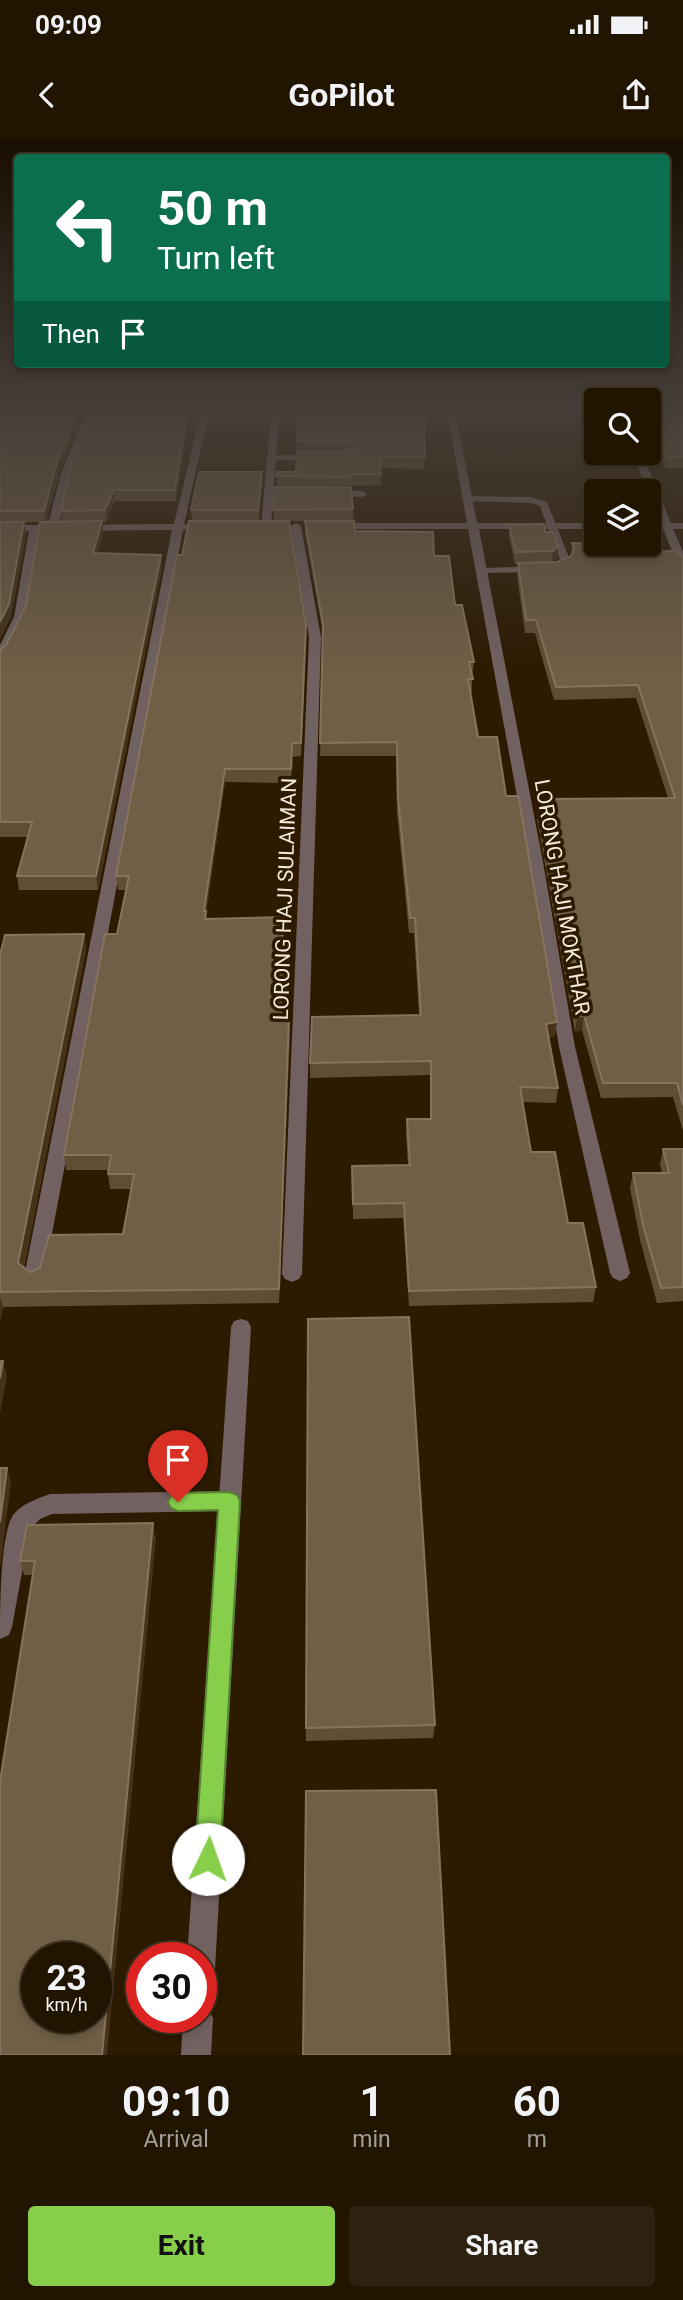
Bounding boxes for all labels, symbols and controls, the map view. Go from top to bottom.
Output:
text: 09:09 [35,10,102,40]
icon: back [28,76,66,114]
text: GoPilot [288,76,395,114]
icon: share [617,76,655,114]
text: 50 m [157,180,268,237]
icon: left [42,182,133,273]
text: Turn left [157,239,275,277]
icon: arrive [114,315,152,353]
text: Then [42,319,100,349]
map controls [584,388,661,556]
button: search [584,388,661,465]
button: layers [584,479,661,556]
street label: LORONG HAJI SULAIMAN [269,777,301,1021]
street label: LORONG HAJI MOKTHAR [529,777,595,1017]
pin [148,1430,208,1502]
icon: arrive [159,1441,197,1479]
position arrow [171,1822,245,1896]
speed limit sign: 30 [126,1942,217,2033]
text: 23 [46,1958,87,1999]
text: km/h [45,1994,88,2015]
text: 09:10 [122,2077,230,2126]
text: 1 [359,2077,384,2126]
text: 60 [513,2077,561,2126]
text: Arrival [144,2126,209,2153]
text: min [352,2126,391,2153]
text: m [527,2126,547,2153]
button: Exit [28,2206,335,2286]
button: Share [349,2206,655,2286]

